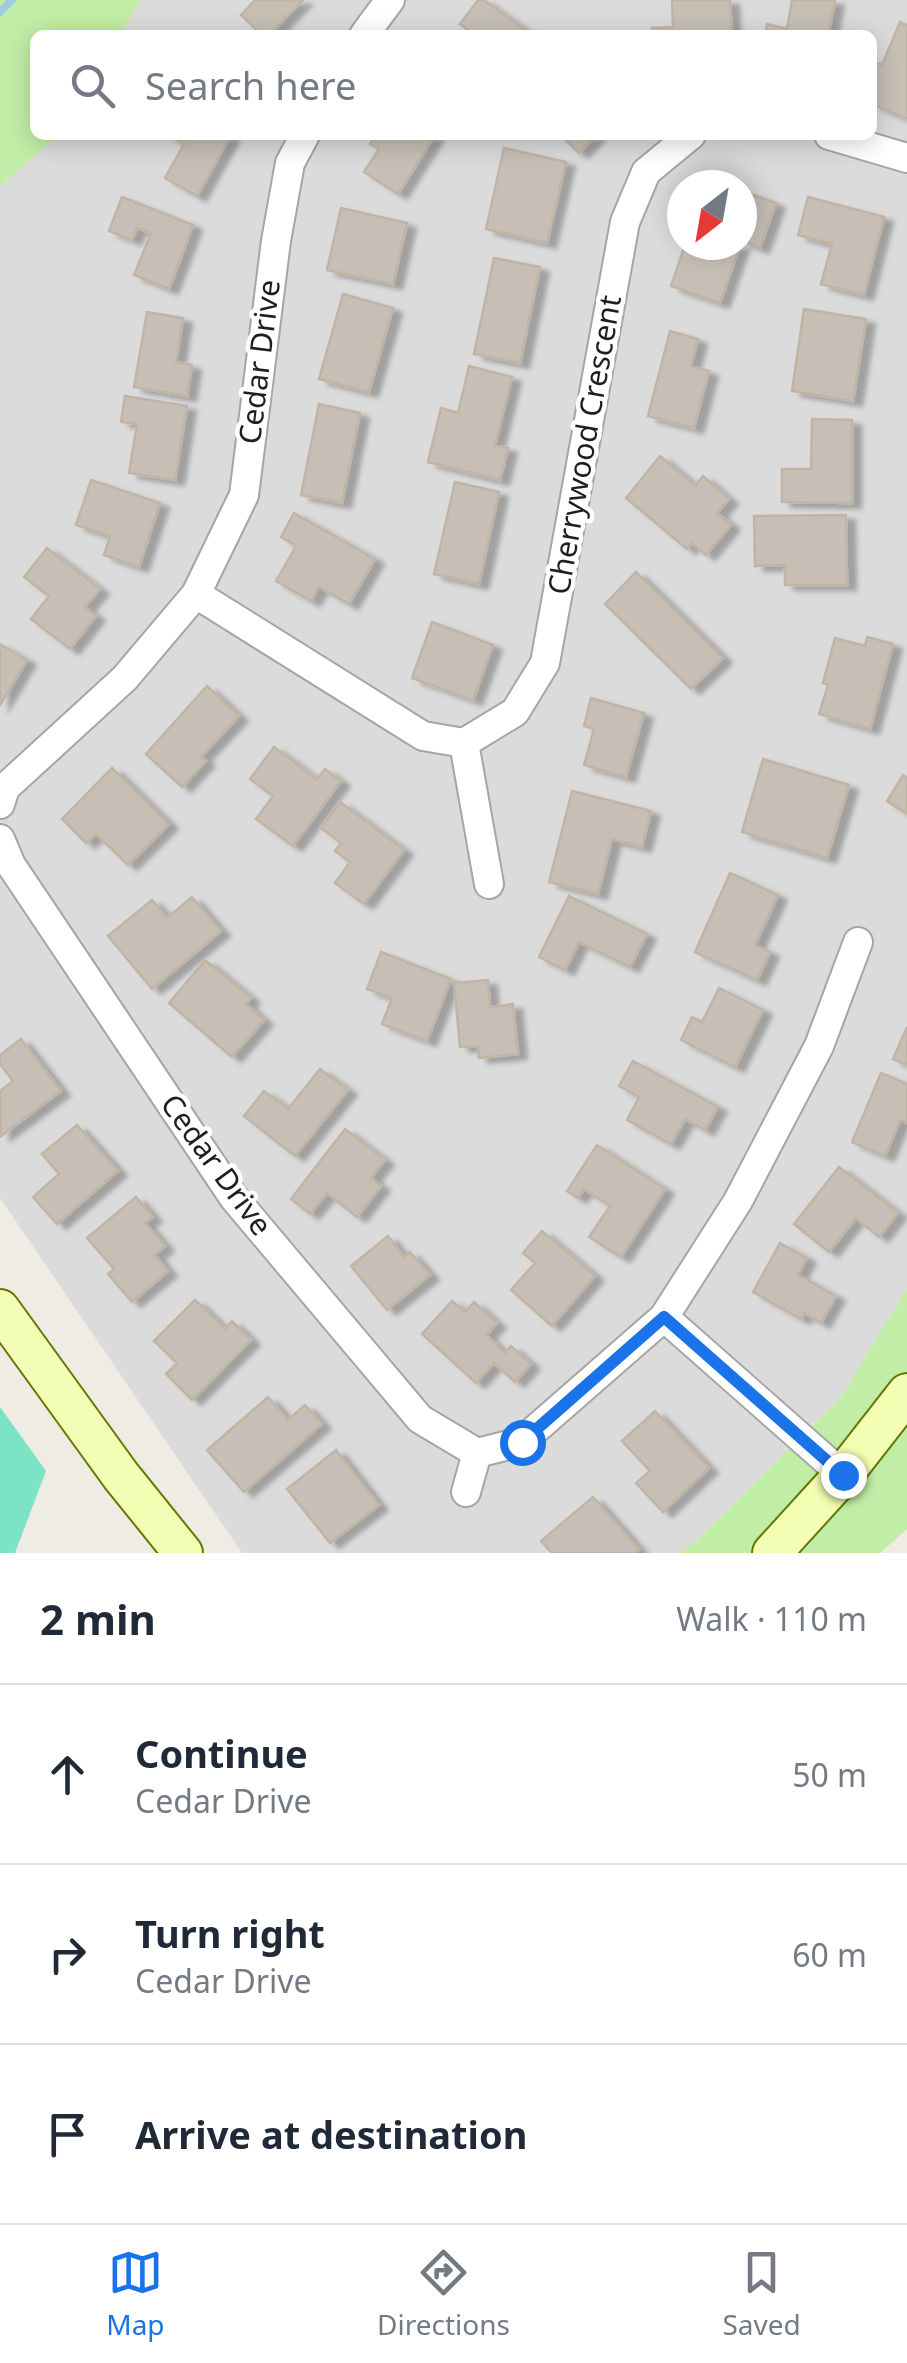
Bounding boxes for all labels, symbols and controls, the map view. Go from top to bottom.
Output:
search box [30,30,877,140]
icon: search [65,58,120,113]
text: Search here [145,59,356,111]
north arrow [667,170,757,260]
street label: Cedar Drive [228,277,289,446]
street label: Cherrywood Crescent [537,292,630,598]
street label: Cedar Drive [152,1085,282,1243]
route start [500,1420,546,1466]
route end [821,1453,867,1499]
text: 2 min [40,1590,156,1647]
text: Walk · 110 m [676,1597,867,1640]
text: Continue [135,1727,308,1779]
icon: ahead [40,1747,95,1802]
text: 50 m [792,1753,867,1796]
text: Cedar Drive [135,1779,312,1822]
text: Turn right [135,1907,325,1959]
icon: right [40,1927,95,1982]
text: 60 m [792,1933,867,1976]
text: Cedar Drive [135,1959,312,2002]
icon: arrive [40,2107,95,2162]
text: Arrive at destination [135,2108,527,2160]
tab: Map [106,2245,165,2343]
tab: Directions [377,2245,510,2343]
tab: Saved [722,2245,801,2343]

